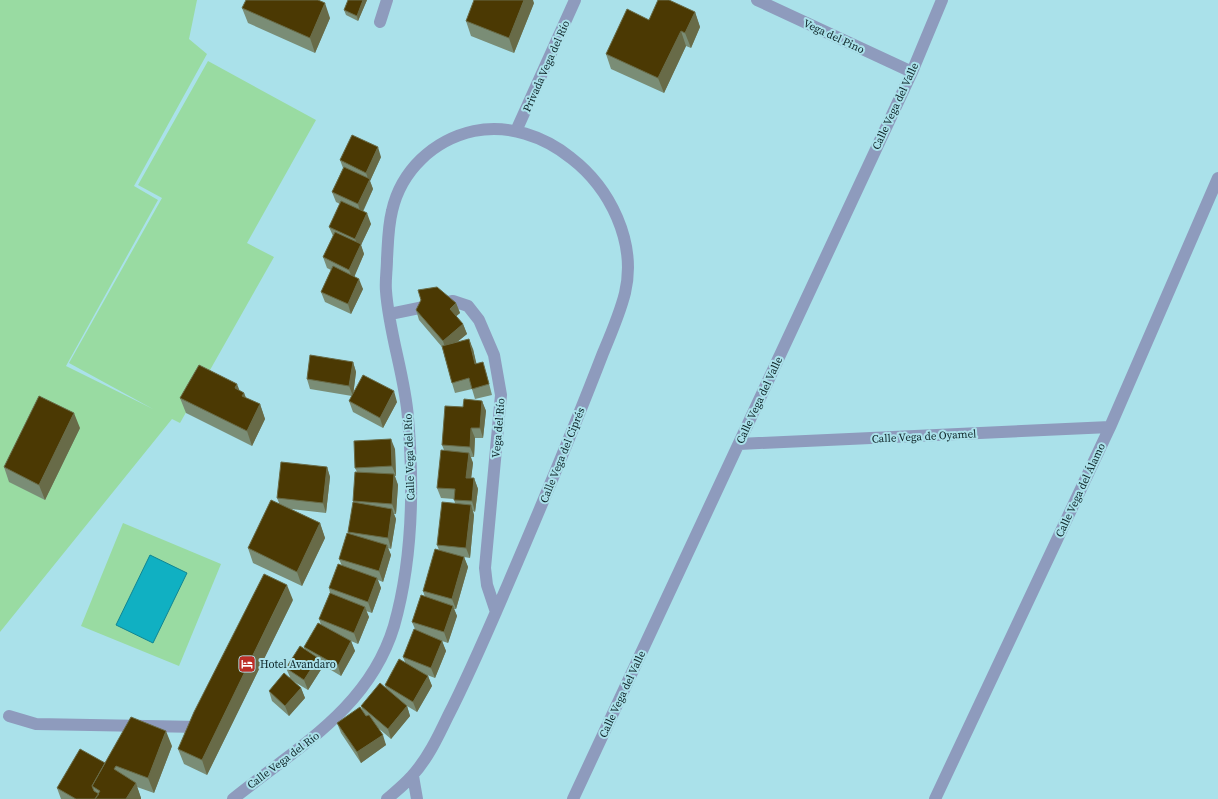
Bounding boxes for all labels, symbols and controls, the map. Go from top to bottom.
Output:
street label: Vega del Pino [801,16,867,57]
street label: Privada Vega del Río [519,18,573,114]
street label: Calle Vega del Valle [869,60,922,152]
street label: Calle Vega del Valle [733,354,786,446]
street label: Vega del Río [488,398,509,459]
street label: Calle Vega del Ciprés [536,405,589,505]
street label: Calle Vega del Río [400,413,419,501]
street label: Calle Vega de Oyamel [871,426,977,447]
street label: Calle Vega del Álamo [1052,441,1109,540]
street label: Calle Vega del Valle [596,648,649,740]
hotel icon: Hotel Avandaro [237,654,257,674]
place label: Hotel Avandaro [260,657,336,672]
street label: Calle Vega del Río [244,728,323,793]

